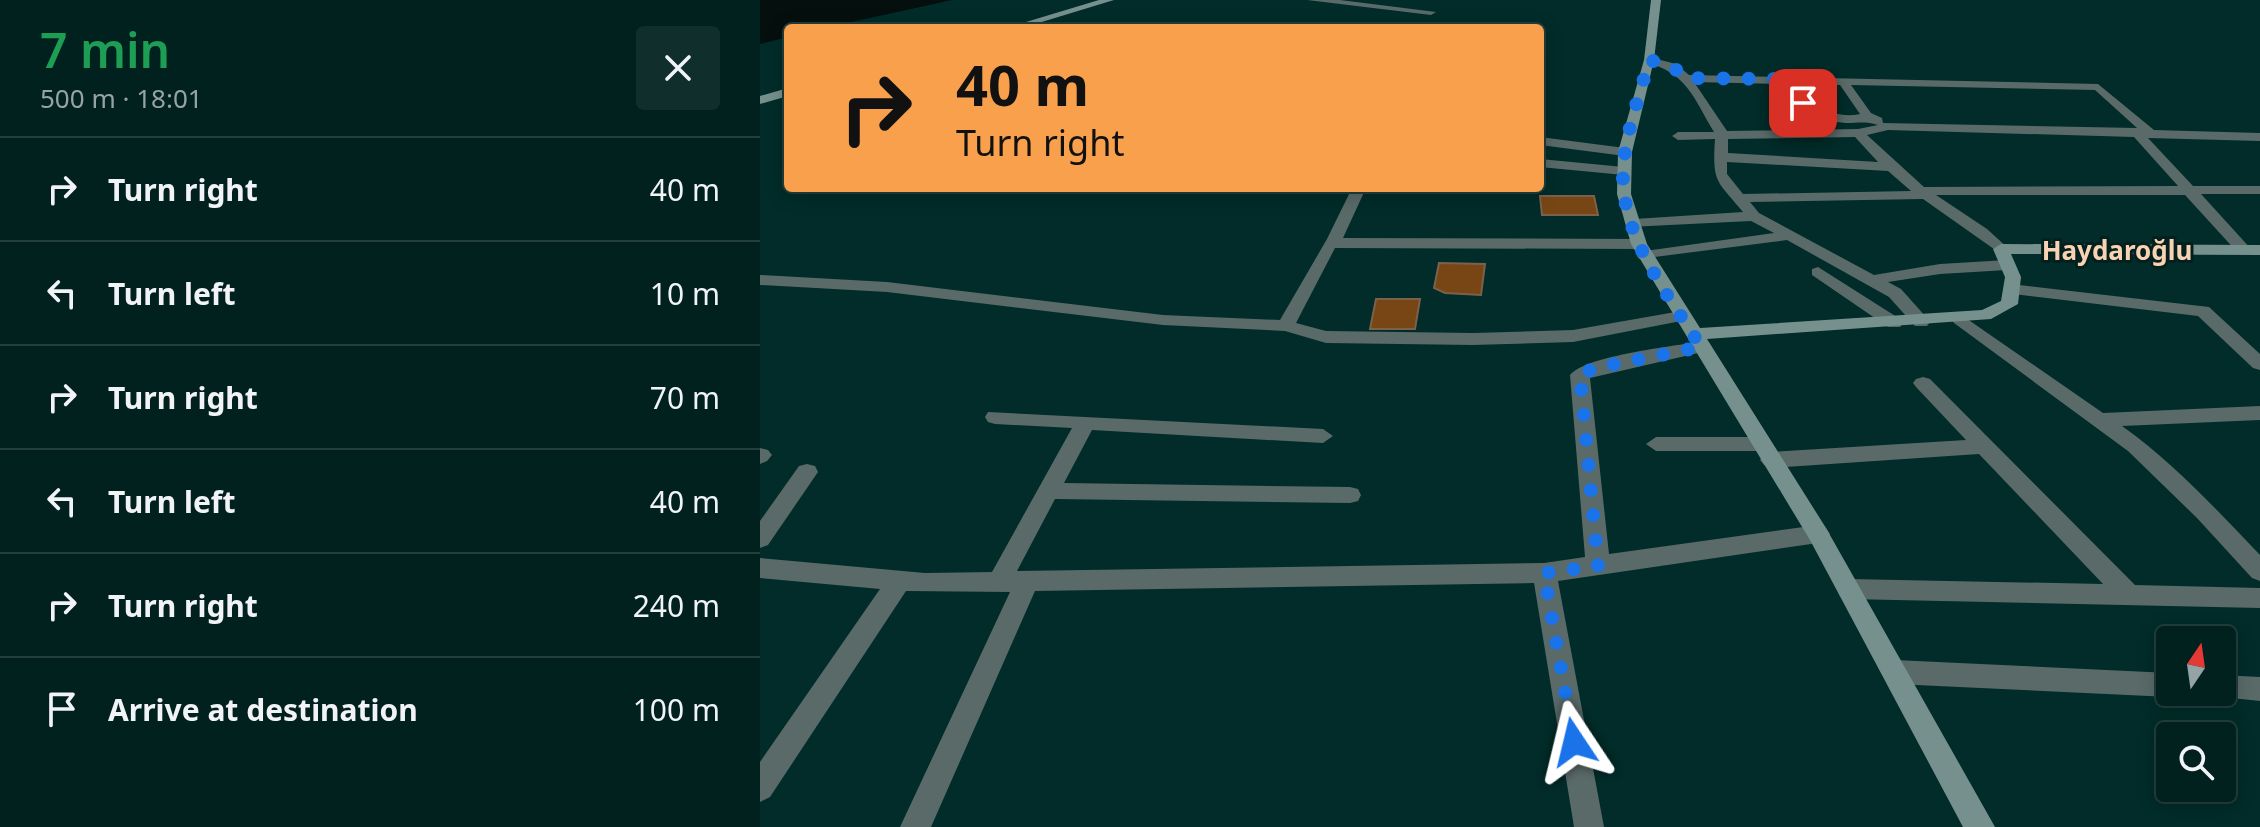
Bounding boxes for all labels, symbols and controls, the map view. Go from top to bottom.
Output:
text: 7 min [40,17,170,82]
button: close [636,26,720,110]
text: 40 m [956,46,1089,122]
icon: right [824,56,928,160]
pin [1769,69,1837,137]
text: 500 m · 18:01 [40,80,203,116]
icon: arrive [1781,81,1825,125]
text: Turn right [956,118,1124,167]
icon: right [40,167,84,211]
text: Turn right [108,169,258,210]
text: 40 m [650,169,720,210]
district label: Haydaroğlu [2042,232,2192,268]
icon: left [40,271,84,315]
text: Turn left [108,273,236,314]
text: 10 m [650,273,720,314]
icon: right [40,375,84,419]
text: Turn right [108,377,258,418]
text: 70 m [650,377,720,418]
icon: left [40,479,84,523]
text: Turn left [108,481,236,522]
text: 40 m [650,481,720,522]
icon: right [40,583,84,627]
text: Turn right [108,585,258,626]
text: 240 m [633,585,720,626]
north arrow [2156,626,2236,706]
map controls [2156,626,2236,802]
icon: arrive [40,687,84,731]
text: Arrive at destination [108,689,418,730]
text: 100 m [633,689,720,730]
position arrow [1532,700,1616,784]
button: search [2156,722,2236,802]

